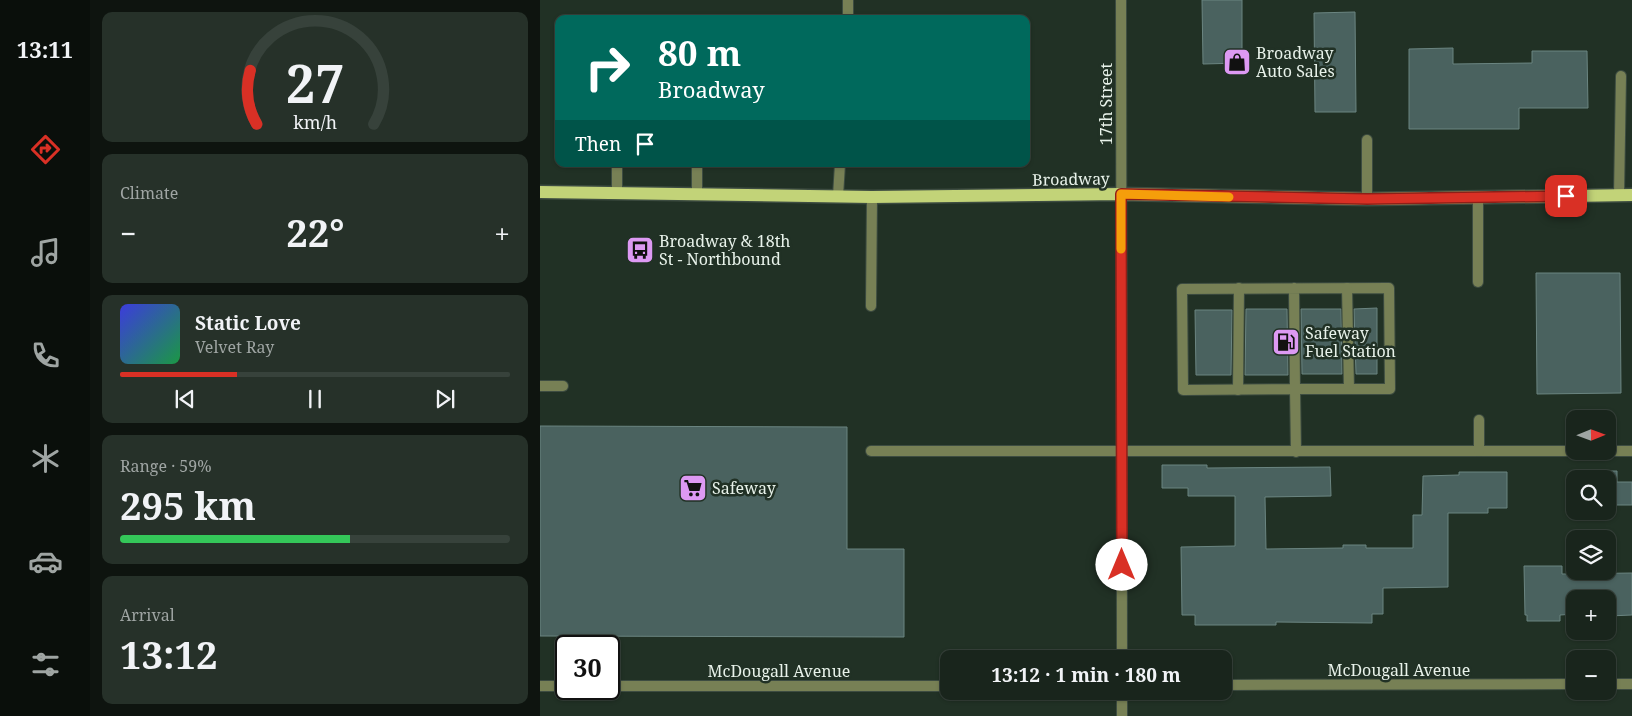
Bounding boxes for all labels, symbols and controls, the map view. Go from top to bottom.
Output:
text: 80 m [658,29,741,76]
text: 13:11 [17,34,73,64]
icon: right [575,35,640,100]
place label: Broadway Auto Sales [1256,42,1335,82]
text: 27 [286,47,344,118]
shop icon: Broadway Auto Sales [1222,47,1252,77]
street label: 17th Street [1095,62,1117,145]
text: Broadway [658,74,765,104]
text: km/h [293,110,337,134]
icon: arrive [631,130,659,158]
text: Then [575,131,621,157]
icon: directions [28,132,63,167]
street label: Broadway [1032,167,1111,191]
pin [1545,175,1587,217]
text: Climate [120,182,178,204]
icon: arrive [1552,182,1580,210]
text: 22° [286,206,344,258]
text: − [120,214,136,252]
text: + [494,214,510,252]
place label: Broadway & 18th St - Northbound [659,230,790,270]
icon: music [28,235,63,270]
bus stop icon: Broadway & 18th St - Northbound [625,235,655,265]
text: Static Love [195,310,301,336]
place label: Safeway Fuel Station [1305,322,1396,362]
fuel station icon: Safeway Fuel Station [1271,327,1301,357]
text: Velvet Ray [195,336,274,358]
icon: phone [28,338,63,373]
icon: previous [171,385,199,413]
icon: pause [301,385,329,413]
icon: next [431,385,459,413]
north arrow [1566,410,1616,460]
map controls [1566,410,1616,700]
icon: climate [28,441,63,476]
text: Range · 59% [120,455,212,477]
button: search [1566,470,1616,520]
supermarket icon: Safeway [678,473,708,503]
place label: Safeway [712,477,777,499]
text: 295 km [120,479,256,531]
button: layers [1566,530,1616,580]
position arrow [1095,538,1147,590]
icon: car [28,544,63,579]
button: + [1566,590,1616,640]
text: Arrival [120,604,175,626]
text: 13:12 [120,628,217,680]
speed limit sign: 30 [555,635,620,700]
icon: filters [28,647,63,682]
button: − [1566,650,1616,700]
street label: McDougall Avenue [1328,659,1470,681]
street label: McDougall Avenue [708,660,850,682]
text: 13:12 · 1 min · 180 m [991,662,1181,688]

